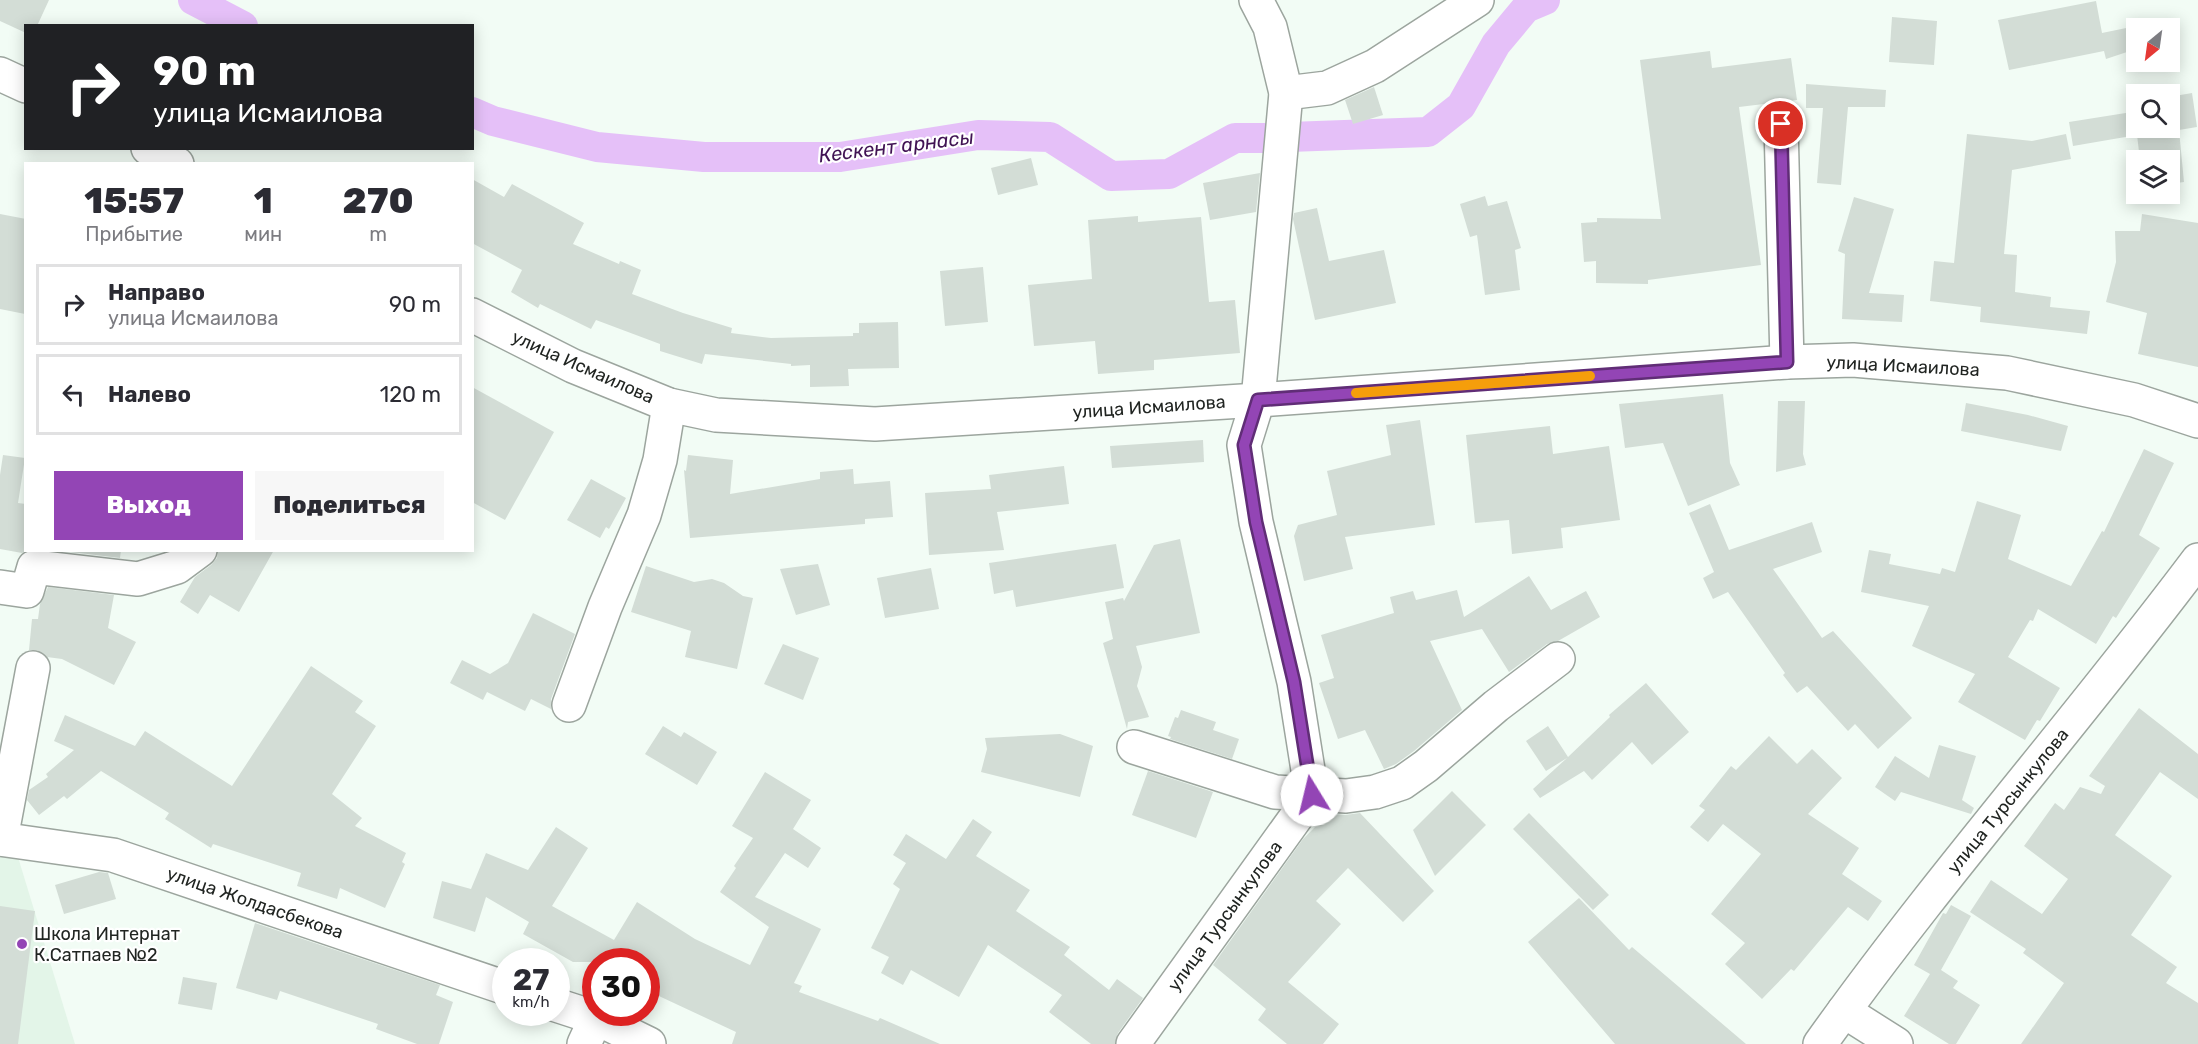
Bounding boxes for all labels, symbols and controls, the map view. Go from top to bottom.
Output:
north arrow [2126,18,2180,72]
map controls [2126,18,2180,204]
text: 90 m [153,46,256,96]
icon: right [54,48,132,126]
button: search [2126,84,2180,138]
text: улица Исмаилова [153,97,383,129]
pin [1755,98,1806,149]
icon: arrive [1764,107,1797,140]
water label: Кескент арнасы [817,125,975,167]
button: layers [2126,150,2180,204]
text: 15:57 [84,179,184,222]
text: 1 [254,179,273,222]
text: 270 [343,179,414,222]
text: Прибытие [85,222,183,246]
text: мин [244,222,282,246]
text: m [369,222,387,246]
text: Направо [108,279,205,306]
icon: right [57,288,90,321]
text: 90 m [389,291,441,318]
text: улица Исмаилова [108,306,279,330]
street label: улица Исмаилова [508,326,658,408]
street label: улица Исмаилова [1826,351,1980,381]
icon: left [57,378,90,411]
text: Налево [108,381,191,408]
text: 120 m [380,381,441,408]
street label: улица Исмаилова [1072,391,1226,423]
button: Выход [54,471,243,540]
button: Поделиться [255,471,444,540]
street label: улица Турсынкулова [1943,724,2073,878]
position arrow [1280,763,1344,827]
street label: улица Турсынкулова [1163,836,1287,996]
street label: улица Жолдасбекова [164,862,346,944]
place label: Школа Интернат К.Сатпаев №2 [34,923,180,966]
marker: Школа Интернат К.Сатпаев №2 [15,937,29,951]
speed limit sign: 30 [582,948,660,1026]
text: 27 [513,962,549,998]
text: km/h [512,993,550,1011]

